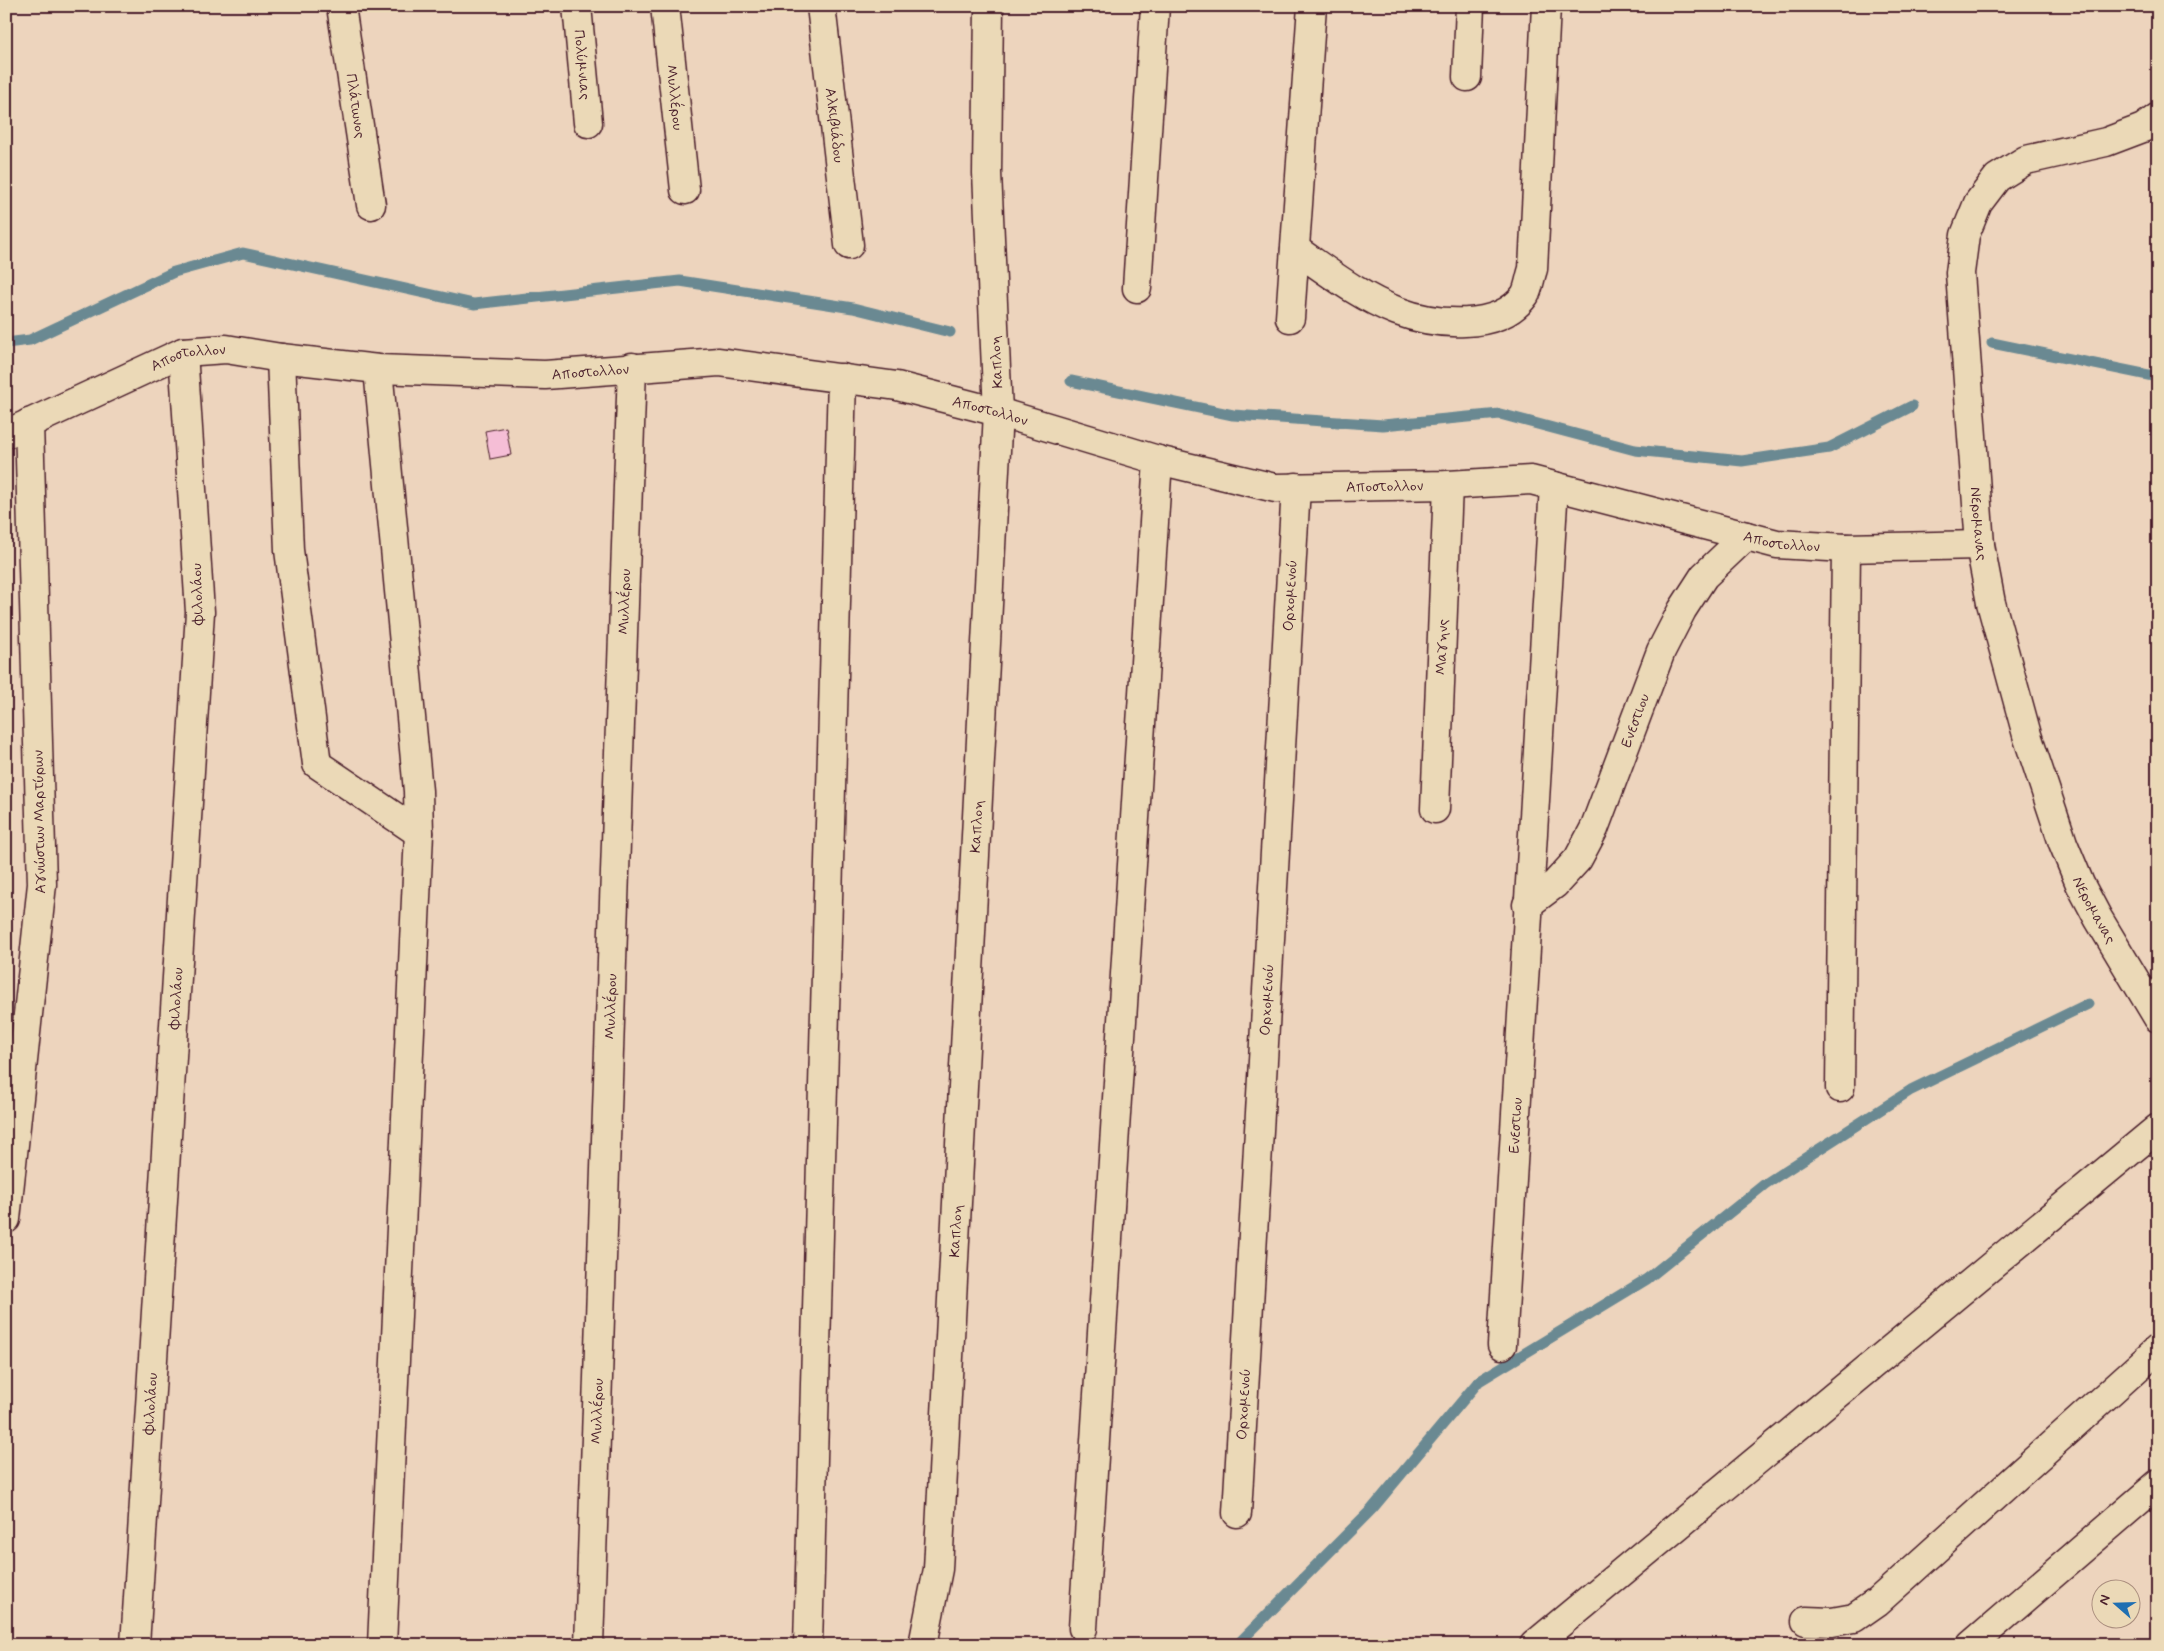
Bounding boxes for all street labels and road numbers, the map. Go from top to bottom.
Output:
street label: Πολύμνιας [568,29,595,101]
street label: Μυλλέρου [660,64,687,132]
street label: Πλάτωνος [340,72,370,140]
street label: Αλκιβιάδου [820,87,848,164]
street label: Καπλοη [986,335,1008,389]
street label: Αποστολλον [148,340,227,377]
street label: Αποστολλον [551,360,630,385]
street label: Αποστολλον [950,392,1030,431]
street label: Αποστολλον [1346,476,1424,498]
street label: Νερομανας [1965,486,1992,563]
street label: Αποστολλον [1741,527,1821,557]
street label: Ορχομενού [1279,559,1303,632]
street label: Φιλολάου [187,563,209,626]
street label: Μυλλέρου [614,568,636,635]
street label: Μαγηνς [1431,618,1454,676]
street label: Ενεστιου [1617,691,1655,751]
street label: Αγνώστων Μαρτύρων [29,749,51,894]
street label: Καπλοη [966,799,989,854]
street label: Νερομανας [2067,874,2120,948]
street label: Ορχομενού [1255,964,1280,1036]
street label: Φιλολάου [165,967,189,1031]
street label: Μυλλέρου [600,973,623,1040]
street label: Ενεστιου [1505,1097,1528,1154]
street label: Καπλοη [945,1204,968,1258]
street label: Ορχομενού [1232,1368,1256,1441]
street label: Φιλολάου [139,1372,163,1436]
street label: Μυλλέρου [587,1378,609,1444]

